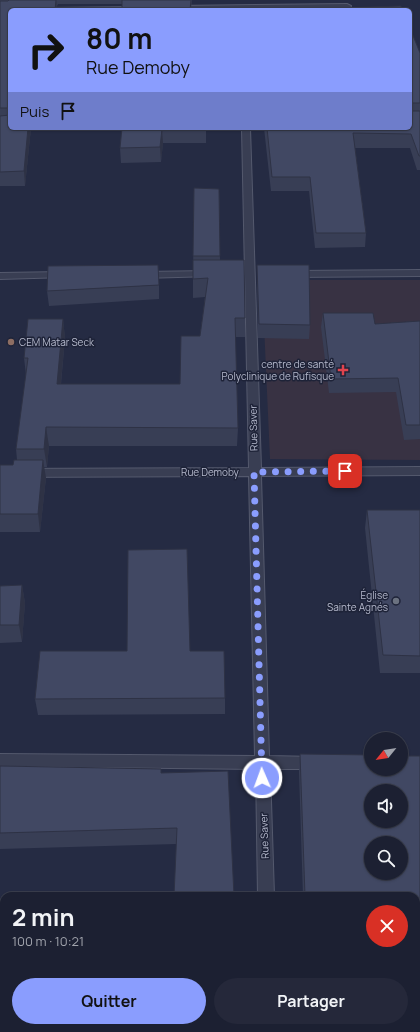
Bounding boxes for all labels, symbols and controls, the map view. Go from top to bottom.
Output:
text: 80 m [86,19,152,57]
icon: right [20,24,72,76]
text: Rue Demoby [86,55,190,79]
icon: arrive [57,100,79,122]
text: Puis [20,101,49,122]
place label: CEM Matar Seck [19,335,95,349]
marker: CEM Matar Seck [6,337,16,347]
place label: centre de santé Polyclinique de Rufisque [222,357,334,383]
marker: centre de santé Polyclinique de Rufisque [337,364,349,376]
street label: Rue Saver [246,405,260,451]
pin [328,454,362,488]
icon: arrive [334,460,356,482]
street label: Rue Demoby [181,465,240,479]
place label: Église Sainte Agnés [327,588,388,614]
marker: Église Sainte Agnés [391,596,401,606]
north arrow [364,732,408,776]
map controls [364,732,408,880]
position arrow [241,757,283,799]
button: sound [364,784,408,828]
street label: Rue Saver [256,812,272,859]
button: search [364,836,408,880]
text: 2 min [12,900,74,933]
button: close [366,905,408,947]
text: 100 m · 10:21 [12,932,84,950]
button: Quitter [12,978,206,1024]
button: Partager [214,978,408,1024]

